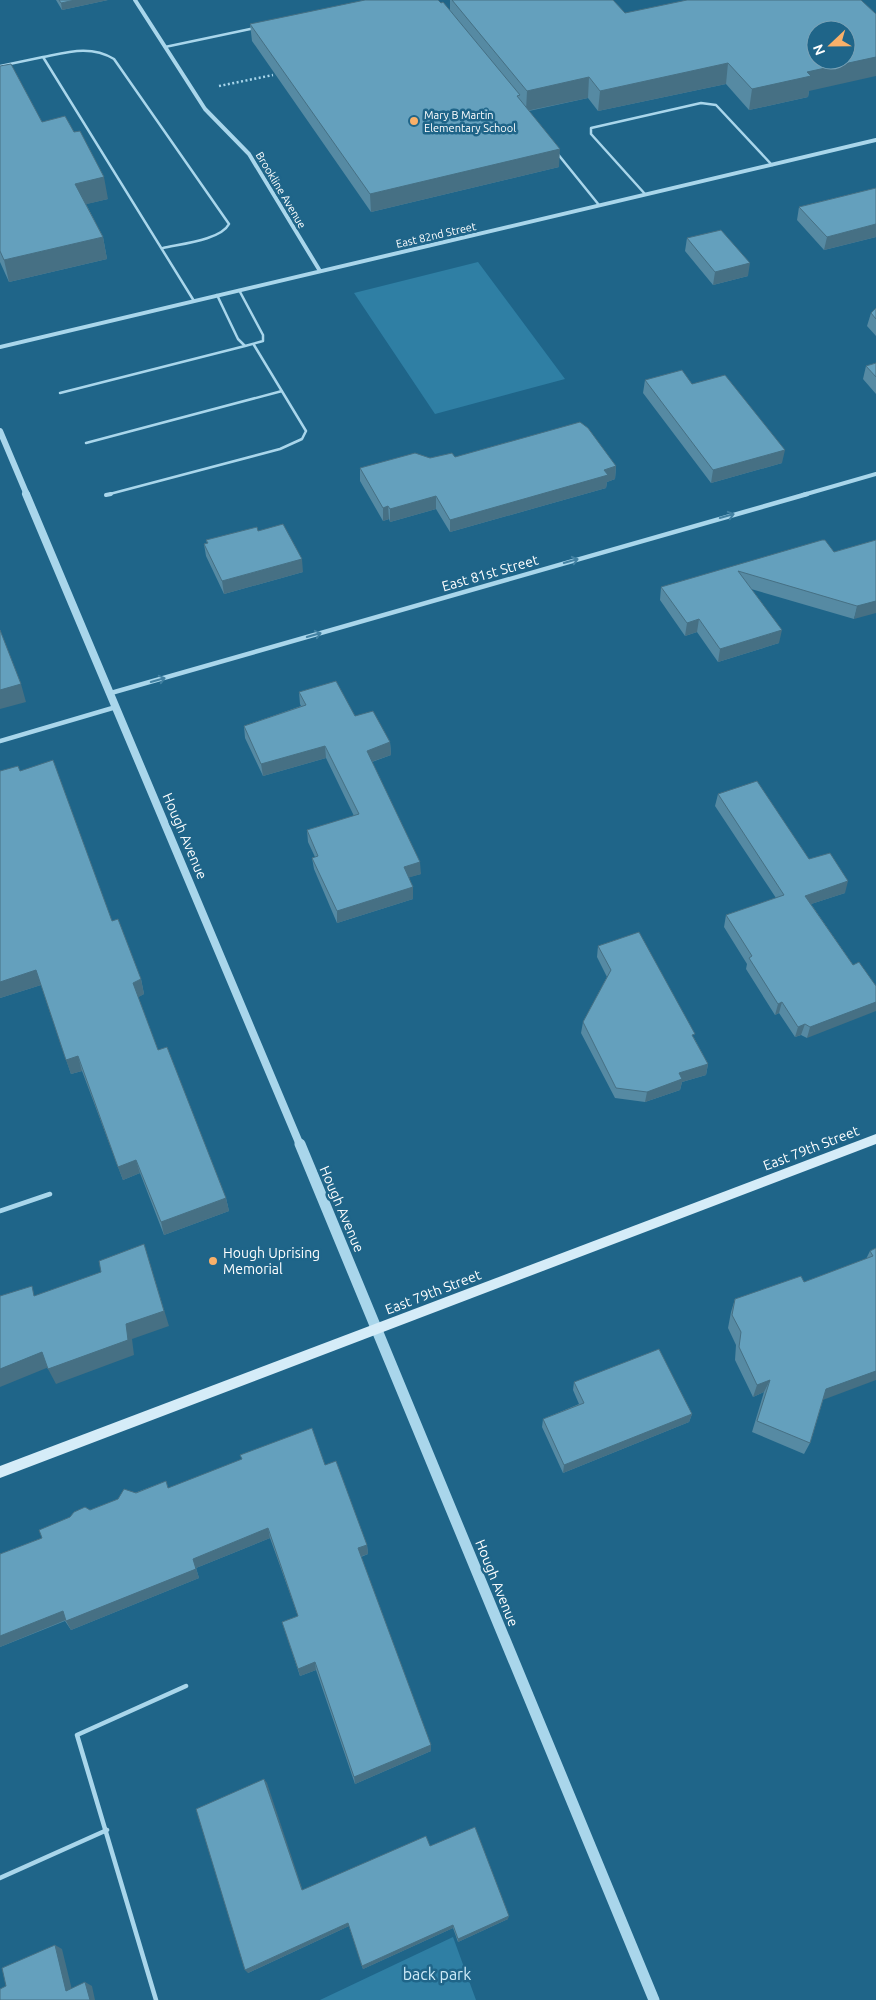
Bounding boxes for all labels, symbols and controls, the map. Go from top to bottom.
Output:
north arrow [806,20,856,70]
text: N [810,42,828,58]
place label: Mary B Martin Elementary School [424,109,516,134]
marker: Mary B Martin Elementary School [408,115,420,127]
street label: Brookline Avenue [253,150,309,230]
street label: East 82nd Street [395,220,478,250]
one-way arrow [719,511,735,521]
street label: East 81st Street [440,551,540,594]
one-way arrow [563,556,579,566]
one-way arrow [306,630,322,639]
one-way arrow [149,674,165,684]
street label: Hough Avenue [160,790,210,882]
street label: East 79th Street [761,1122,862,1174]
street label: Hough Avenue [317,1163,367,1255]
place label: Hough Uprising Memorial [223,1245,320,1277]
marker: Hough Uprising Memorial [207,1255,219,1267]
street label: East 79th Street [383,1266,484,1318]
street label: Hough Avenue [472,1537,522,1629]
park label: back park [403,1965,471,1983]

